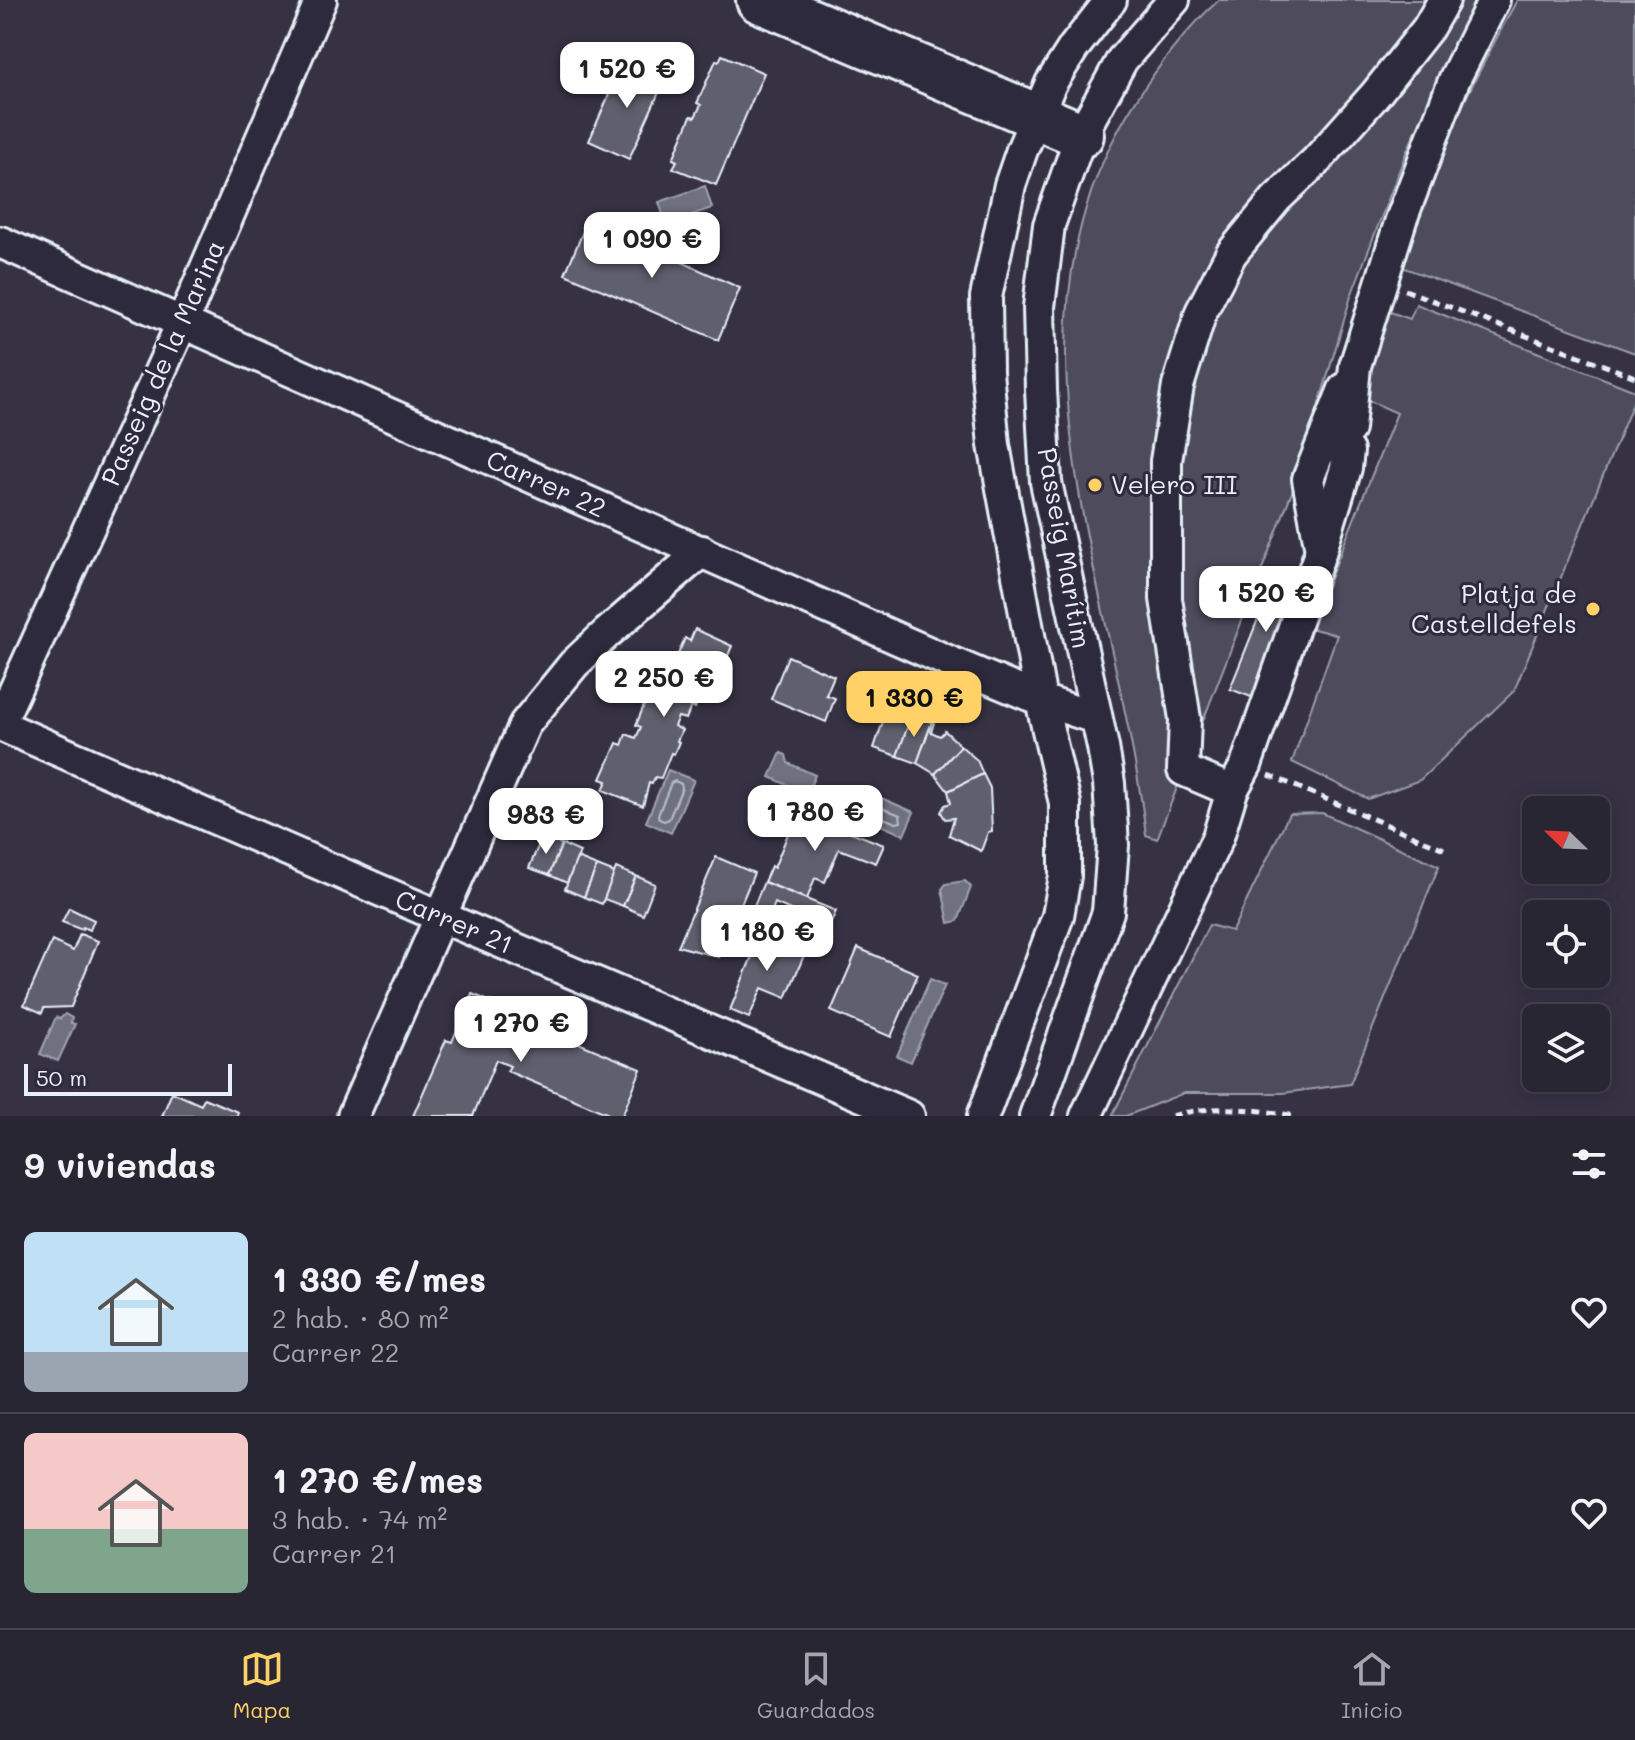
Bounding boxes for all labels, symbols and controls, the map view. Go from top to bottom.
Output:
pin: 1 520 € [553,42,701,110]
text: 1 520 € [578,51,676,85]
pin: 1 090 € [578,212,726,280]
text: 1 090 € [602,221,702,255]
street label: Passeig de la Marina [93,235,232,491]
street label: Carrer 22 [481,442,611,525]
street label: Passeig Marítim [1031,445,1099,651]
place label: Velero III [1111,467,1237,501]
marker: Velero III [1086,476,1104,494]
pin: 1 520 € [1192,566,1340,634]
text: 1 520 € [1217,575,1315,609]
place label: Platja de Castelldefels [1411,576,1577,640]
marker: Platja de Castelldefels [1584,600,1602,618]
pin: 2 250 € [590,651,738,719]
text: 2 250 € [614,660,714,694]
pin: 1 330 € [840,671,988,739]
text: 1 330 € [864,680,964,714]
pin: 1 780 € [741,785,889,853]
pin: 983 € [490,788,602,856]
text: 1 780 € [766,794,864,828]
north arrow [1522,796,1610,884]
map controls [1522,796,1610,1092]
text: 983 € [507,797,585,831]
street label: Carrer 21 [390,881,518,961]
button: locate [1522,900,1610,988]
pin: 1 180 € [693,905,841,973]
text: 1 180 € [719,914,815,948]
pin: 1 270 € [447,996,595,1064]
button: layers [1522,1004,1610,1092]
text: 1 270 € [472,1005,570,1039]
scale bar [24,1060,232,1096]
text: 50 m [36,1063,87,1092]
text: 9 viviendas [24,1142,216,1187]
icon: filters [1567,1142,1611,1186]
text: 1 330 €/mes [272,1256,486,1301]
icon: home [88,1264,184,1360]
icon: heart [1567,1290,1611,1334]
text: 2 hab. · 80 m² [272,1301,449,1335]
text: Carrer 22 [272,1335,399,1369]
text: 1 270 €/mes [272,1457,483,1502]
icon: home [88,1465,184,1561]
icon: heart [1567,1491,1611,1535]
text: 3 hab. · 74 m² [272,1502,447,1536]
text: Carrer 21 [272,1536,396,1570]
tab: Mapa [233,1647,291,1724]
tab: Guardados [757,1647,875,1724]
tab: Inicio [1341,1647,1402,1724]

